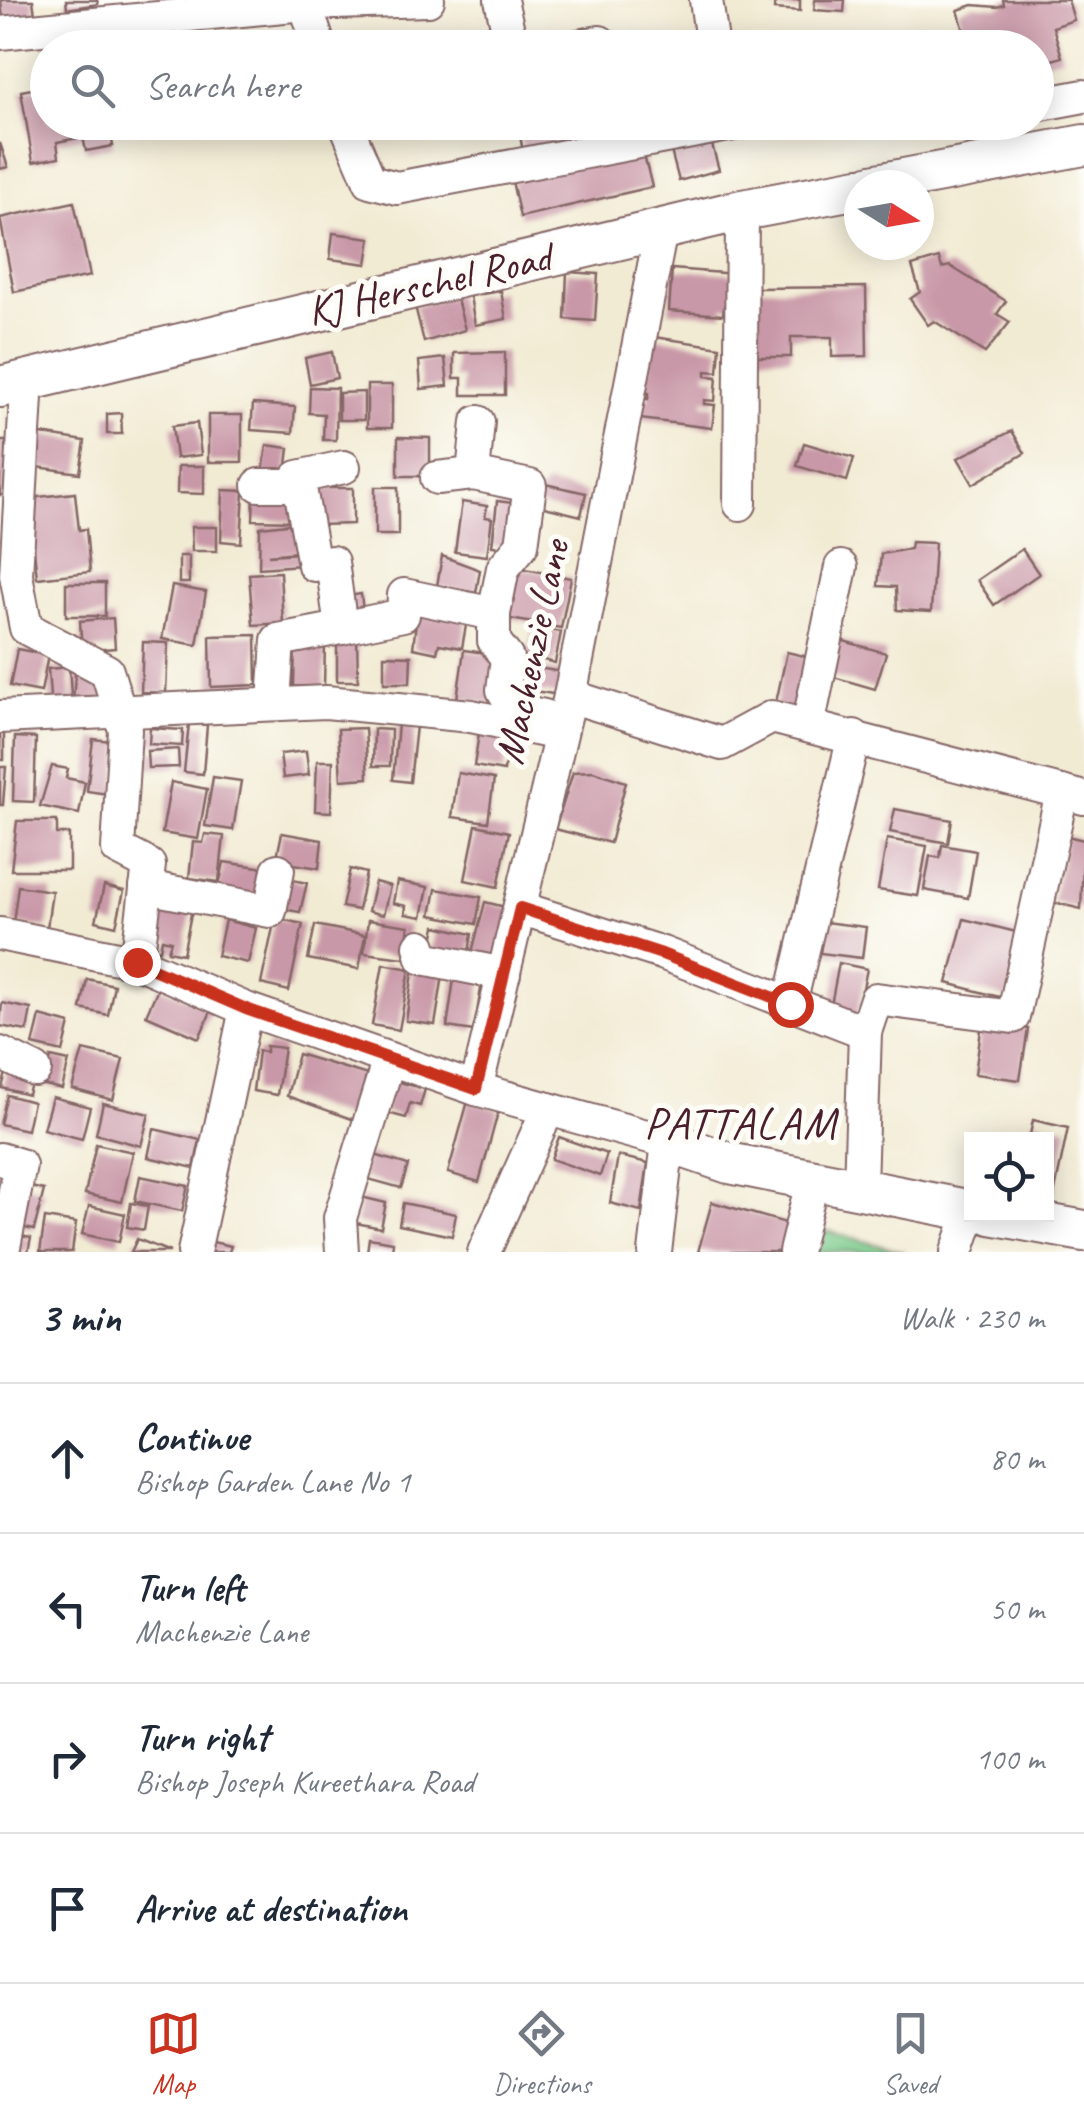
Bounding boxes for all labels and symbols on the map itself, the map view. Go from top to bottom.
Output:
north arrow [844,170,934,260]
street label: KJ Herschel Road [302,229,561,338]
street label: Machenzie Lane [482,533,582,769]
route end [115,940,161,986]
route start [768,982,814,1028]
district label: PATTALAM [644,1095,839,1152]

